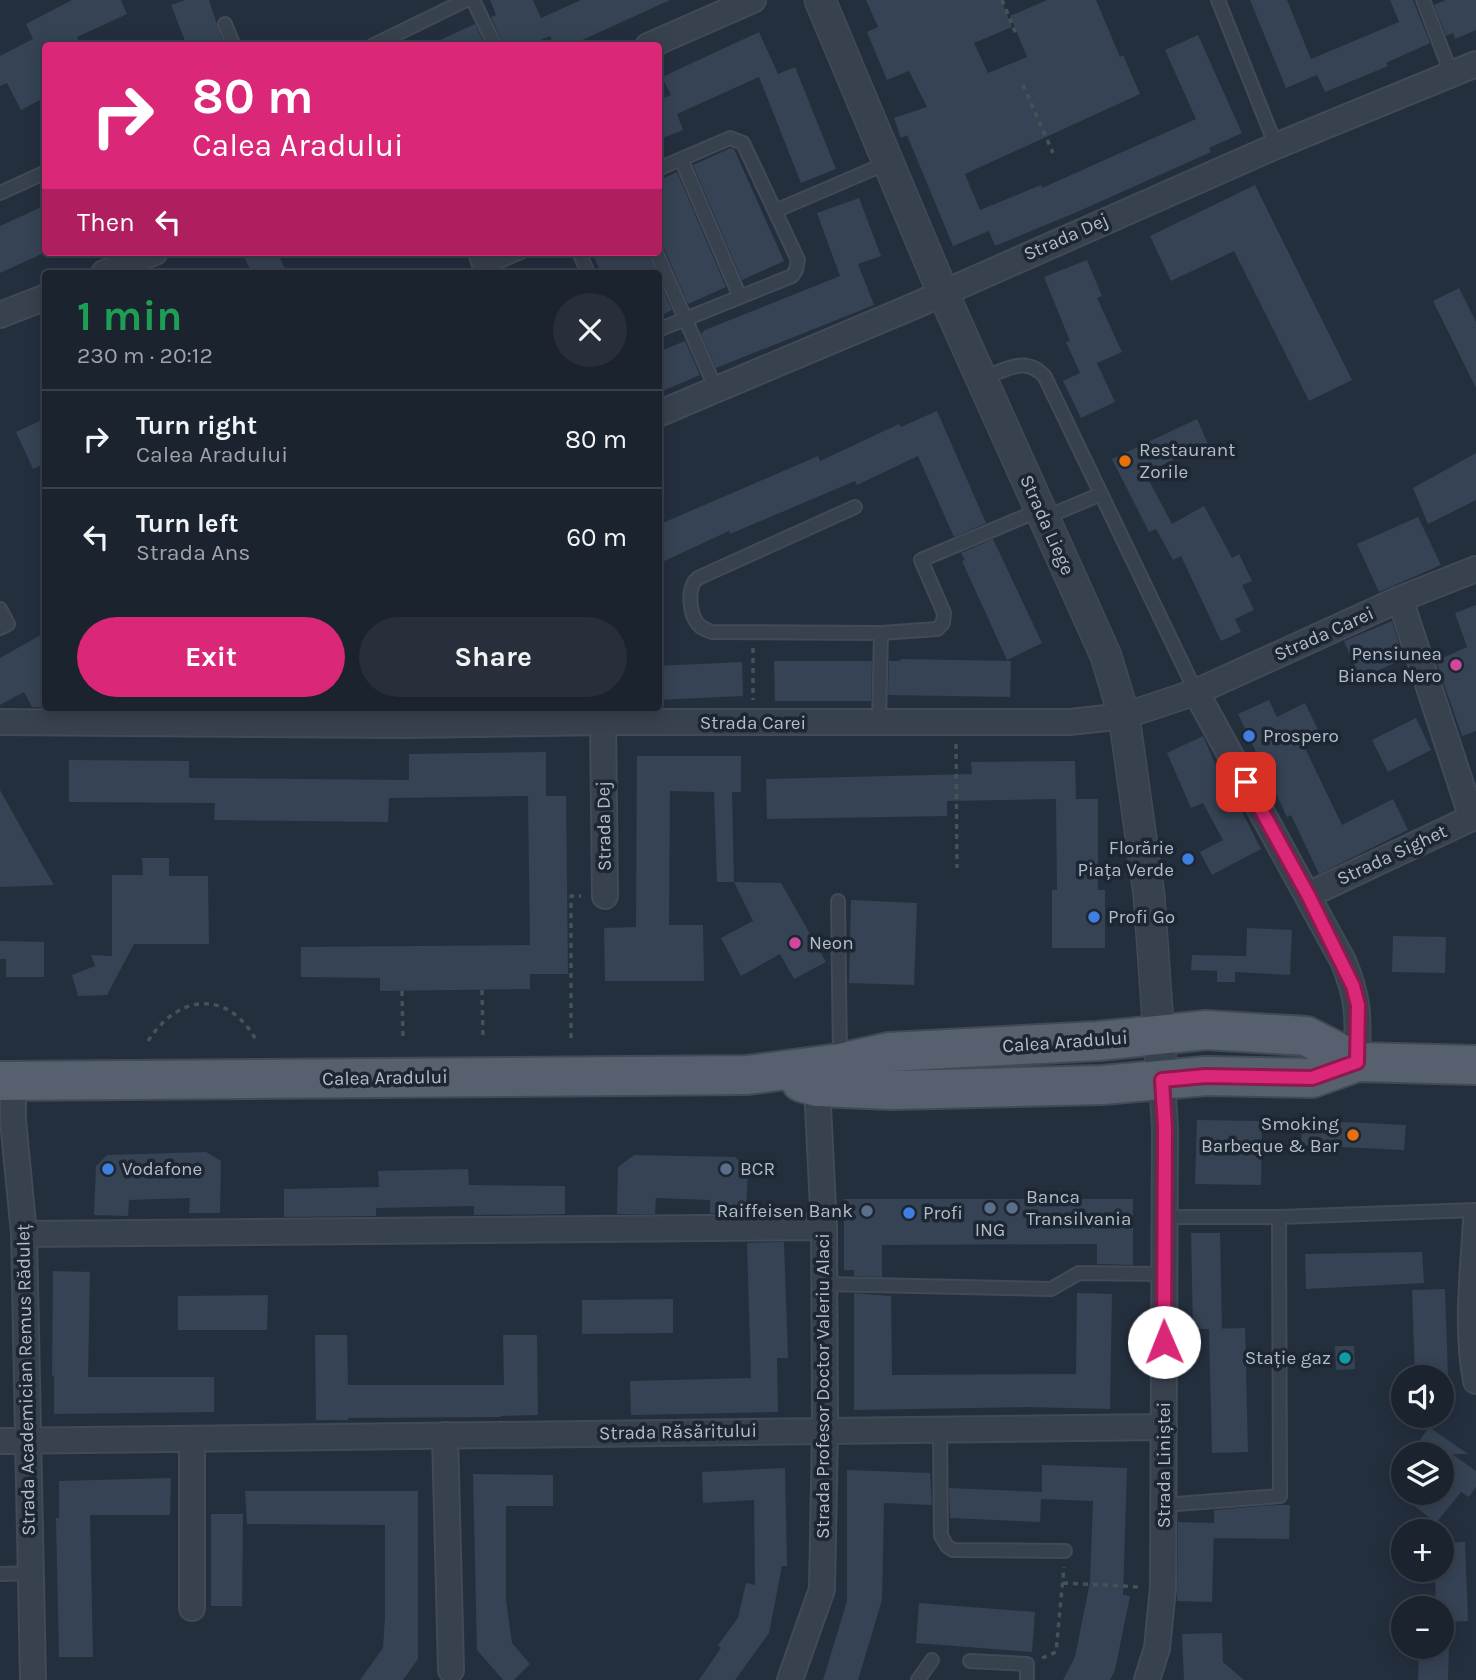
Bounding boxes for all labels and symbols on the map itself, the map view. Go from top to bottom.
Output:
street label: Strada Dej [1020,209,1112,265]
place label: Restaurant Zorile [1139,439,1235,483]
marker: Restaurant Zorile [1117,453,1133,469]
street label: Strada Liege [1015,472,1079,578]
street label: Strada Carei [1271,602,1377,666]
place label: Pensiunea Bianca Nero [1338,643,1442,687]
marker: Pensiunea Bianca Nero [1448,657,1464,673]
street label: Strada Carei [700,712,806,734]
place label: Prospero [1263,725,1339,747]
marker: Prospero [1241,728,1257,744]
pin [1216,752,1276,812]
street label: Strada Dej [592,781,616,871]
street label: Strada Sighet [1334,820,1450,890]
place label: Florărie Piața Verde [1078,837,1174,881]
marker: Florărie Piața Verde [1180,851,1196,867]
place label: Profi Go [1108,906,1175,928]
marker: Profi Go [1086,909,1102,925]
place label: Neon [809,932,854,954]
marker: Neon [787,935,803,951]
street label: Calea Aradului [1002,1027,1128,1057]
street label: Calea Aradului [322,1066,448,1090]
place label: Smoking Barbeque & Bar [1201,1113,1339,1157]
marker: Smoking Barbeque & Bar [1345,1127,1361,1143]
place label: Vodafone [122,1158,202,1180]
place label: BCR [740,1158,775,1180]
marker: Vodafone [100,1161,116,1177]
marker: BCR [718,1161,734,1177]
place label: Banca Transilvania [1026,1186,1131,1230]
place label: Raiffeisen Bank [717,1200,853,1222]
marker: ING [982,1200,998,1216]
marker: Banca Transilvania [1004,1200,1020,1216]
place label: Profi [923,1202,963,1224]
marker: Raiffeisen Bank [859,1203,875,1219]
marker: Profi [901,1205,917,1221]
place label: ING [975,1219,1005,1241]
street label: Strada Academician Remus Răduleț [12,1224,40,1536]
street label: Strada Profesor Doctor Valeriu Alaci [812,1233,834,1539]
position arrow [1127,1305,1201,1379]
place label: Stație gaz [1245,1347,1331,1369]
marker: Stație gaz [1337,1350,1353,1366]
street label: Strada Liniștei [1153,1402,1175,1528]
street label: Strada Răsăritului [599,1420,757,1444]

